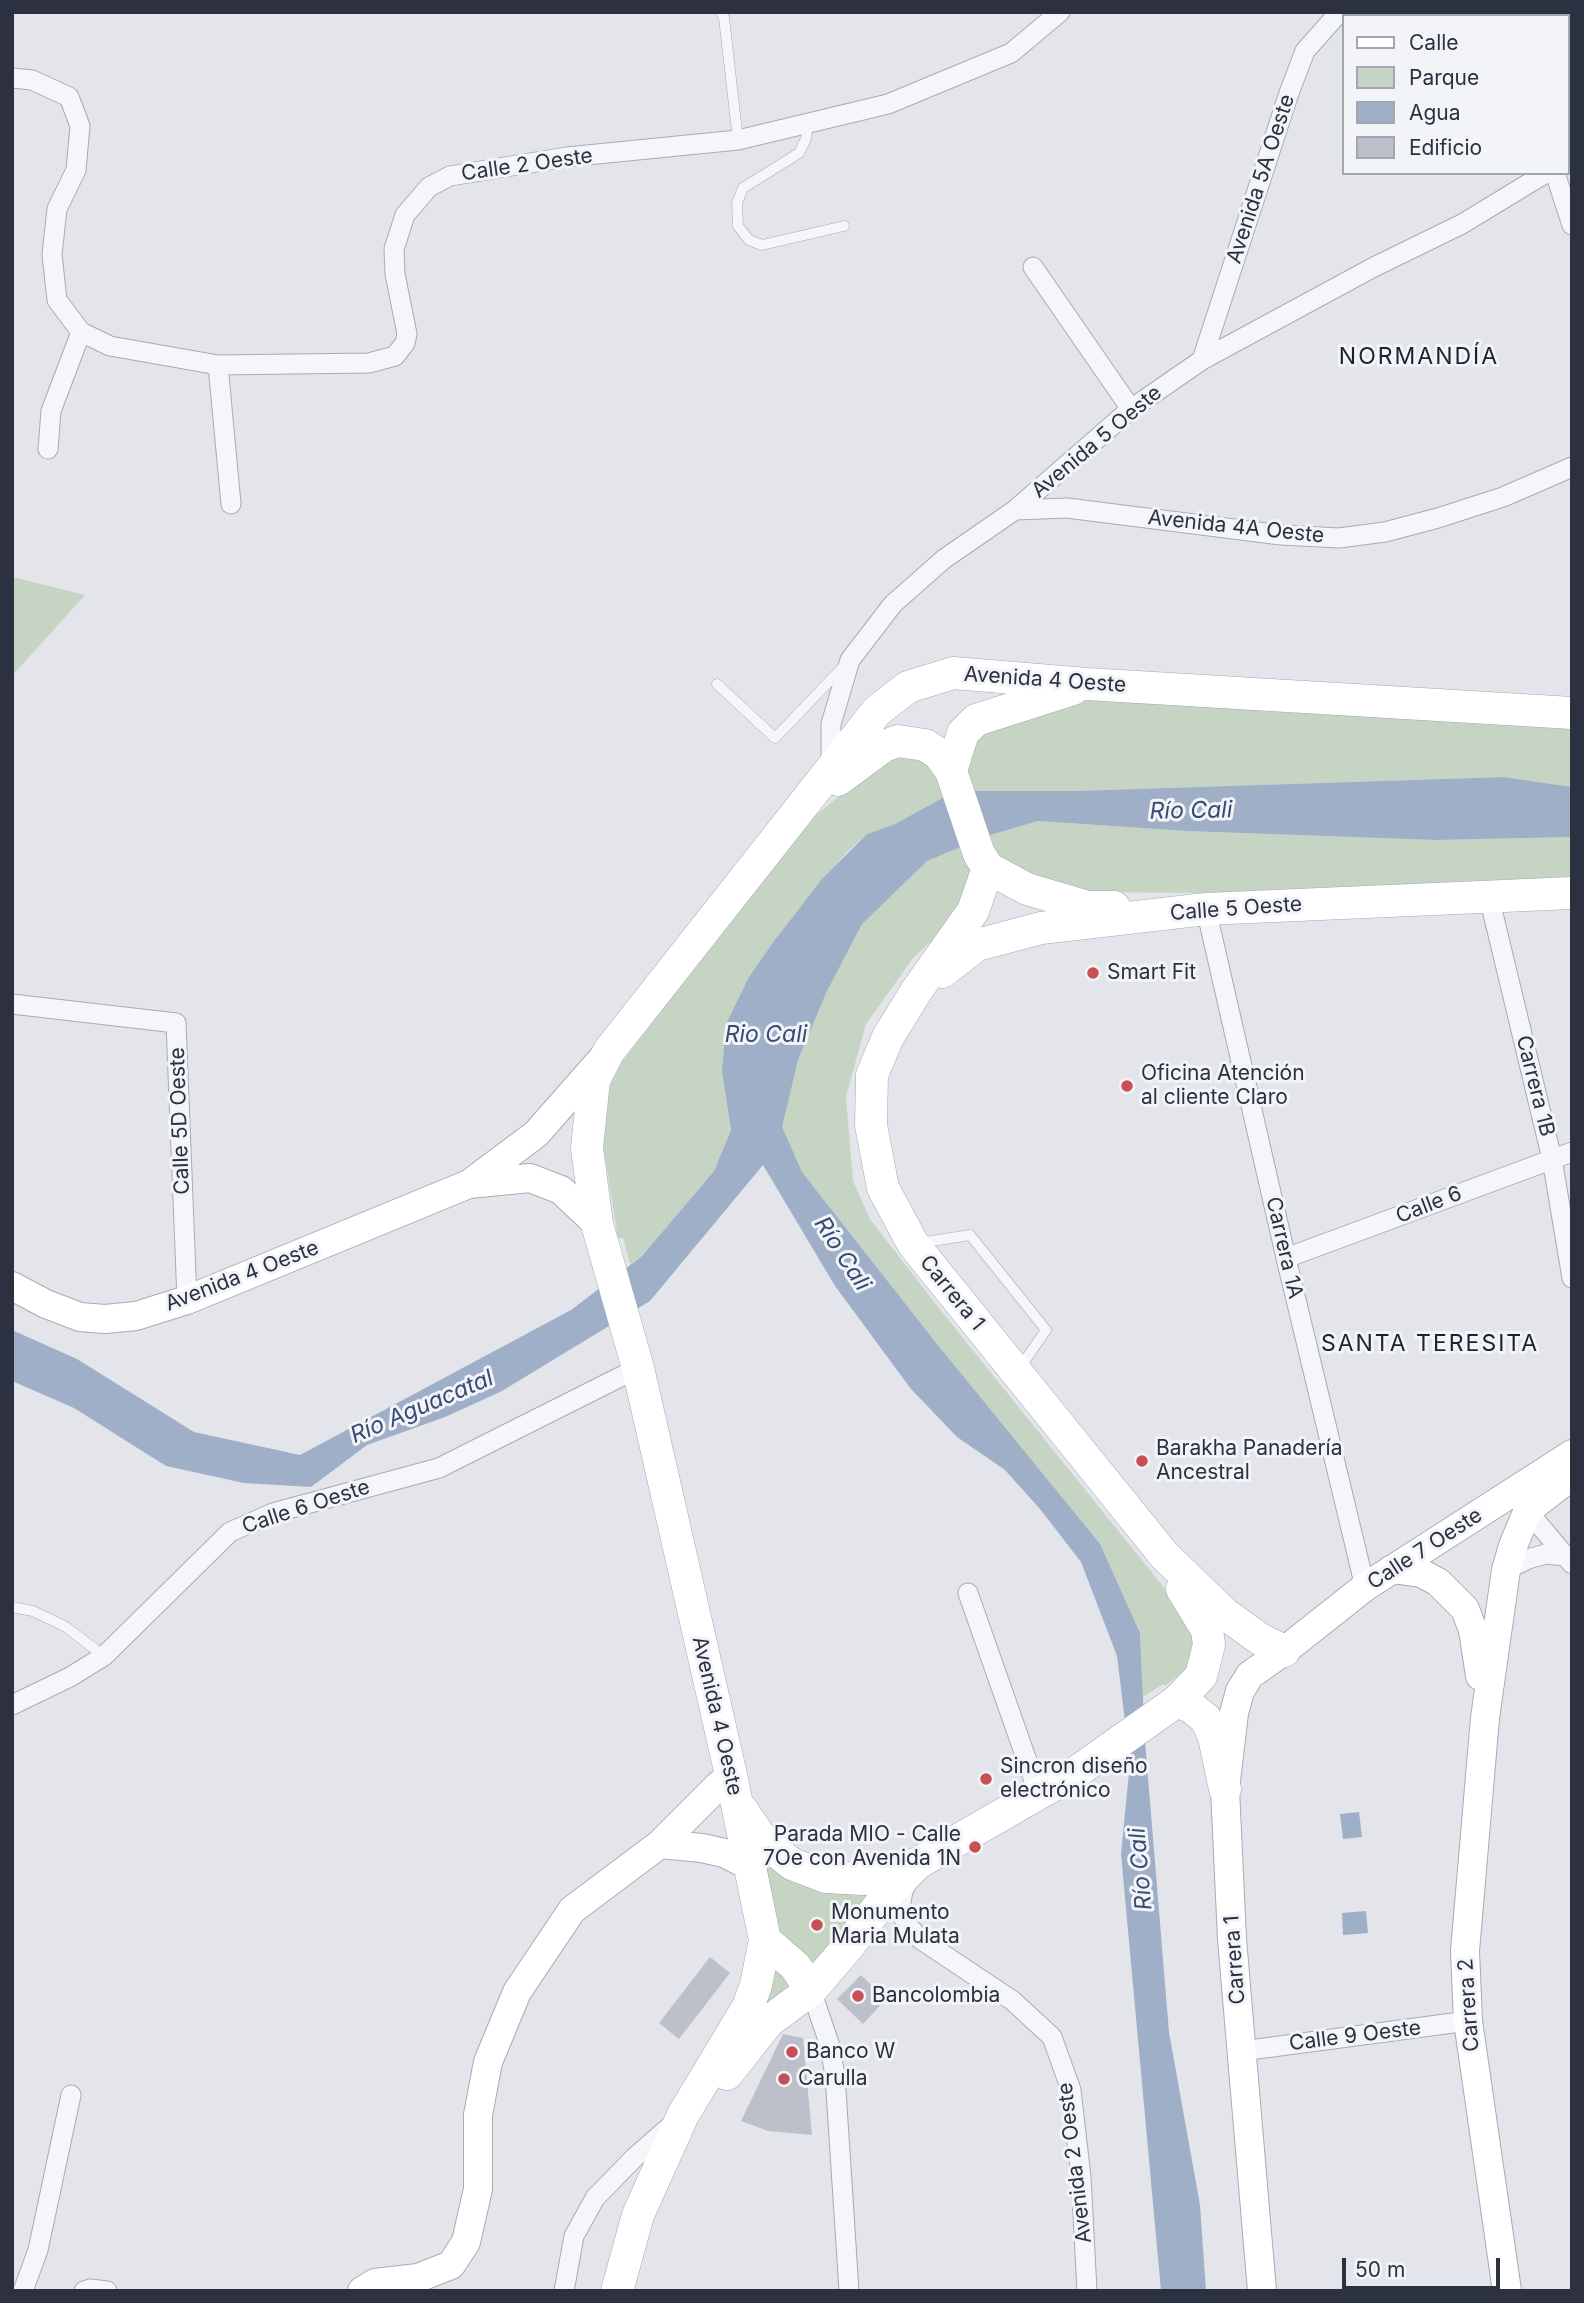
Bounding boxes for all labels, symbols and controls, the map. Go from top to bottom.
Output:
legend [1342,14,1570,175]
text: Calle [1409,30,1459,55]
text: Parque [1409,65,1479,90]
street label: Avenida 5A Oeste [1222,91,1300,267]
text: Agua [1409,100,1461,125]
text: Edificio [1409,135,1482,160]
street label: Calle 2 Oeste [460,143,594,187]
district label: NORMANDÍA [1340,343,1498,371]
street label: Avenida 5 Oeste [1027,380,1167,504]
street label: Avenida 4A Oeste [1147,505,1325,549]
street label: Avenida 4 Oeste [963,662,1127,698]
water label: Río Cali [1149,796,1233,826]
street label: Calle 5 Oeste [1169,892,1303,926]
place label: Smart Fit [1107,960,1196,986]
marker: Smart Fit [1085,965,1101,981]
water label: Rio Cali [725,1021,807,1049]
street label: Carrera 1B [1510,1033,1560,1139]
street label: Calle 5D Oeste [165,1047,195,1195]
place label: Oficina Atención al cliente Claro [1141,1061,1305,1111]
marker: Oficina Atención al cliente Claro [1119,1078,1135,1094]
street label: Calle 6 [1393,1181,1465,1229]
street label: Carrera 1A [1260,1195,1308,1301]
water label: Río Cali [808,1212,876,1296]
street label: Avenida 4 Oeste [162,1235,322,1317]
street label: Carrera 1 [914,1250,990,1336]
district label: SANTA TERESITA [1323,1330,1537,1358]
water label: Río Aguacatal [346,1364,498,1450]
place label: Barakha Panadería Ancestral [1156,1436,1342,1486]
marker: Barakha Panadería Ancestral [1134,1453,1150,1469]
street label: Calle 6 Oeste [239,1475,373,1539]
street label: Calle 7 Oeste [1363,1503,1487,1595]
street label: Avenida 4 Oeste [686,1634,748,1798]
place label: Sincron diseño electrónico [1000,1754,1148,1804]
marker: Sincron diseño electrónico [978,1771,994,1787]
place label: Parada MIO - Calle 7Oe con Avenida 1N [763,1822,961,1872]
water label: Río Cali [1124,1827,1158,1911]
marker: Parada MIO - Calle 7Oe con Avenida 1N [967,1839,983,1855]
place label: Monumento Maria Mulata [831,1900,960,1950]
street label: Carrera 1 [1219,1915,1251,2005]
marker: Monumento Maria Mulata [809,1917,825,1933]
street label: Carrera 2 [1453,1957,1485,2053]
place label: Bancolombia [872,1983,1000,2009]
marker: Bancolombia [850,1988,866,2004]
street label: Calle 9 Oeste [1288,2015,1422,2057]
place label: Banco W [806,2039,895,2065]
marker: Banco W [784,2044,800,2060]
place label: Carulla [798,2066,867,2092]
marker: Carulla [776,2071,792,2087]
street label: Avenida 2 Oeste [1053,2081,1097,2245]
scale bar [1346,2244,1504,2288]
text: 50 m [1355,2257,1405,2282]

